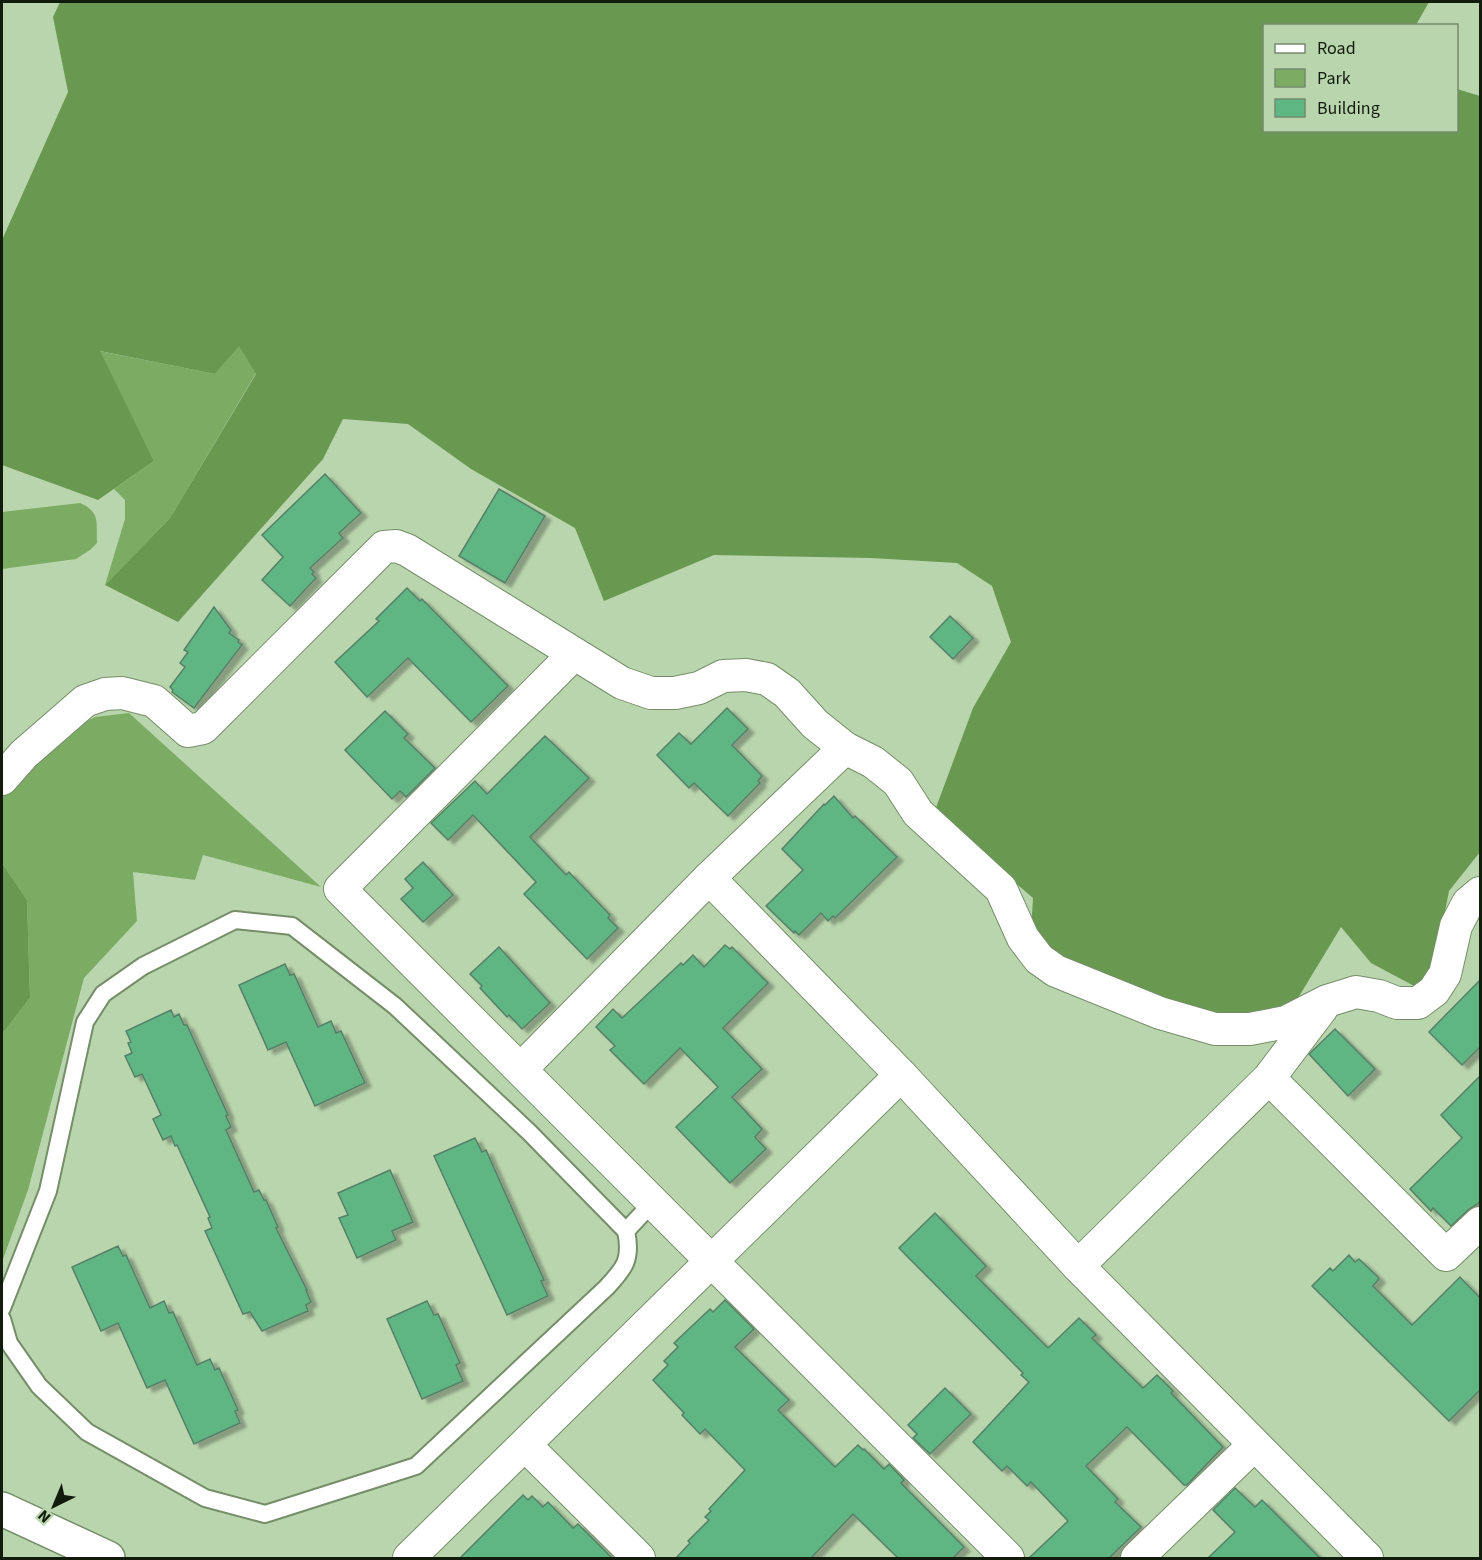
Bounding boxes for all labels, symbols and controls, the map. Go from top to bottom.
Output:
legend [1263,24,1458,132]
text: Road [1317,36,1356,61]
text: Park [1317,66,1351,91]
text: Building [1317,96,1380,121]
north arrow [24,1476,84,1536]
text: N [33,1505,56,1528]

